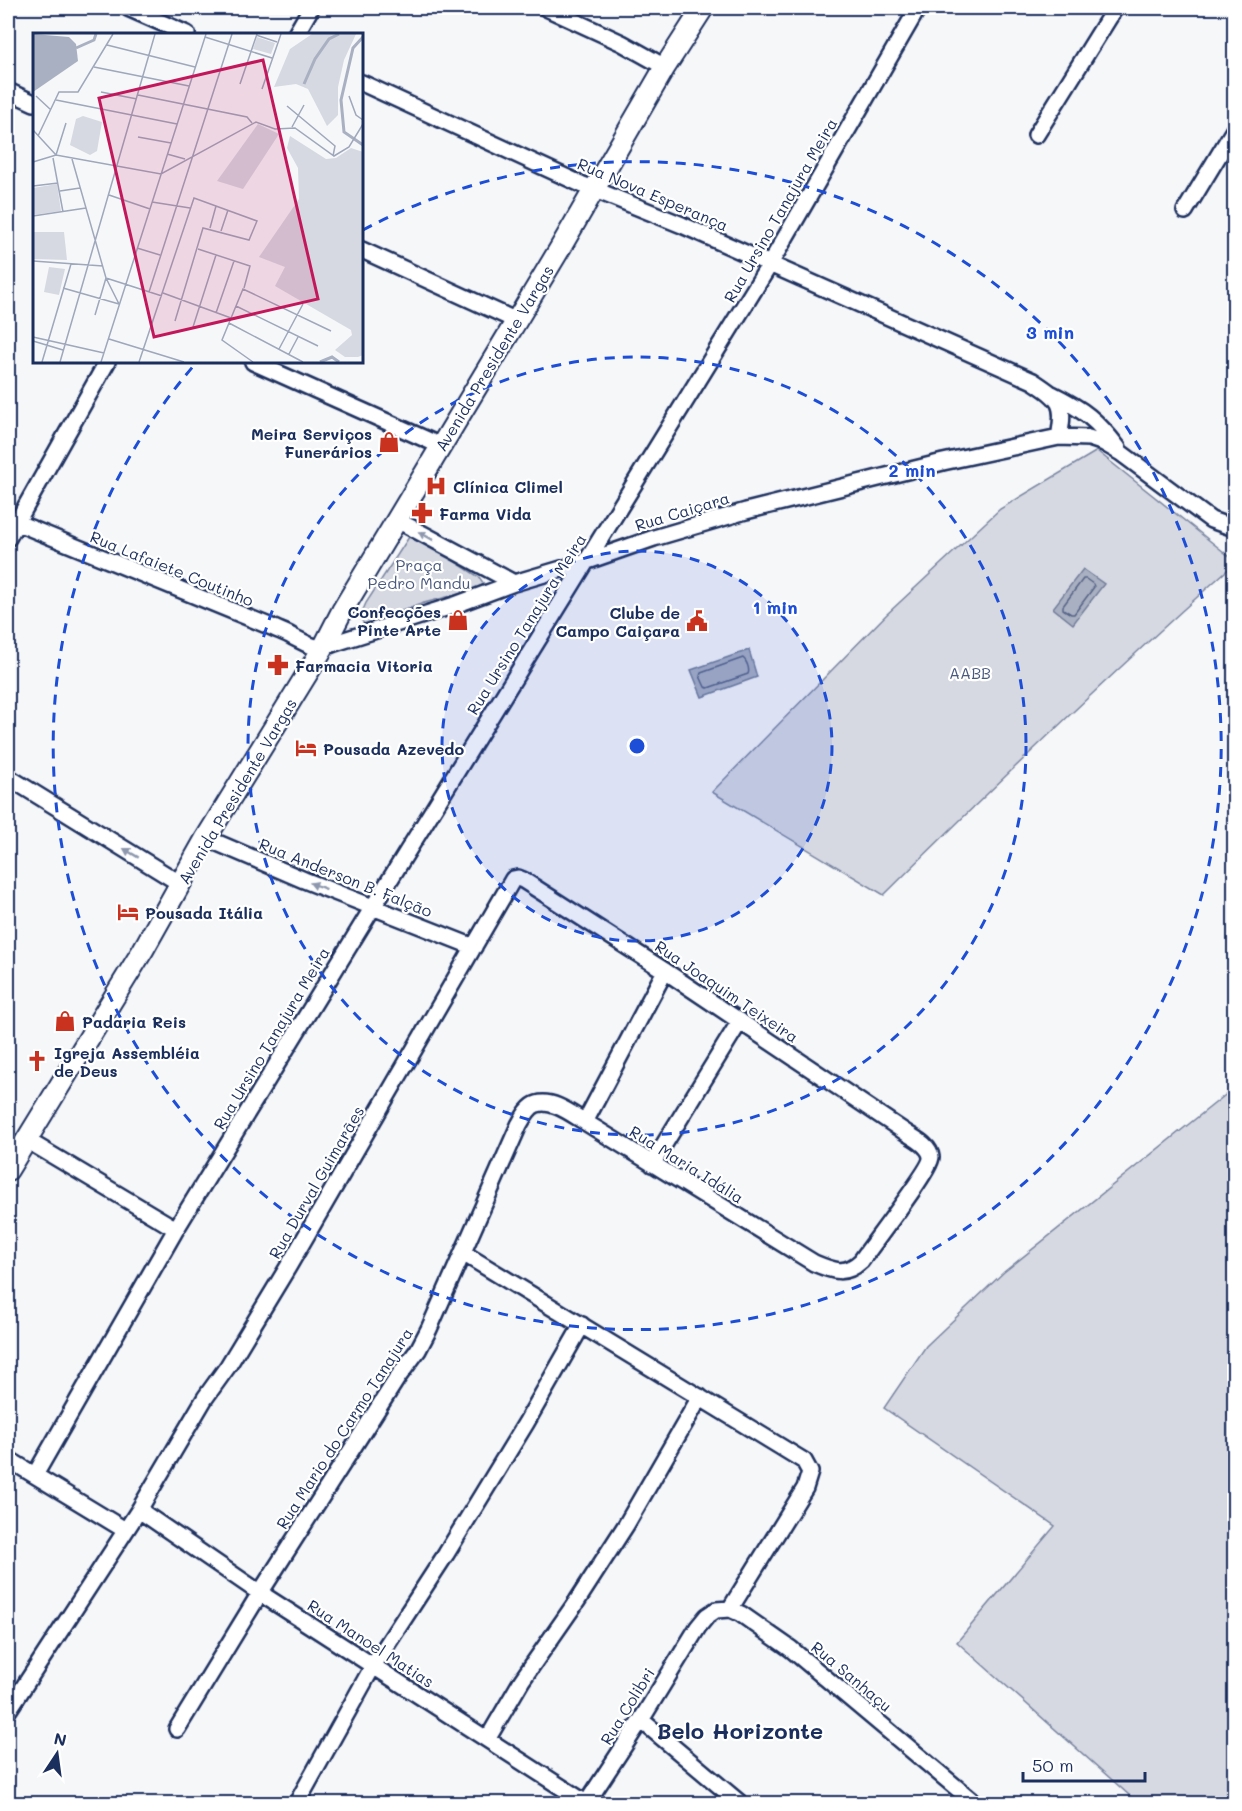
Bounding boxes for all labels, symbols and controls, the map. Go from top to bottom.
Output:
inset map [33,33,363,363]
street label: Rua Ursino Tanajura Meira [719,114,841,306]
street label: Rua Nova Esperança [574,153,732,235]
street label: Avenida Presidente Vargas [430,261,558,455]
text: 3 min [1026,320,1074,344]
place label: Meira Serviços Funerários [251,423,372,462]
shop icon: Meira Serviços Funerários [377,430,401,454]
text: 2 min [888,458,936,482]
hospital icon: Clínica Climel [424,474,448,498]
place label: Clínica Climel [453,476,563,497]
street label: Rua Caiçara [632,487,732,535]
pharmacy icon: Farma Vida [410,501,434,525]
place label: Farma Vida [439,503,532,524]
street label: Rua Lafaiete Coutinho [87,526,257,610]
street label: Rua Ursino Tanajura Meira [462,530,590,718]
one-way arrow [417,531,434,541]
park label: Praça Pedro Mandu [368,554,470,593]
text: 1 min [752,595,798,619]
place label: Confecções Pinte Arte [347,601,441,640]
place label: Clube de Campo Caiçara [555,602,680,641]
shop icon: Confecções Pinte Arte [446,608,470,632]
public building icon: Clube de Campo Caiçara [685,609,709,633]
pharmacy icon: Farmacia Vitoria [266,653,290,677]
place label: Farmacia Vitoria [295,655,433,676]
park label: AABB [949,662,991,683]
street label: Avenida Presidente Vargas [173,694,301,888]
hotel icon: Pousada Azevedo [294,736,318,760]
centre of rings [627,736,647,756]
place label: Pousada Azevedo [323,738,464,759]
street label: Rua Anderson B. Falção [256,833,436,921]
one-way arrow [123,847,139,858]
one-way arrow [309,880,327,890]
hotel icon: Pousada Itália [116,900,140,924]
place label: Pousada Itália [145,902,263,923]
street label: Rua Joaquim Teixeira [651,935,803,1047]
street label: Rua Ursino Tanajura Meira [208,943,334,1133]
shop icon: Padaria Reis [53,1009,77,1033]
place label: Padaria Reis [82,1011,186,1032]
place label: Igreja Assembléia de Deus [54,1042,200,1081]
church icon: Igreja Assembléia de Deus [25,1049,49,1073]
street label: Rua Durval Guimarães [264,1102,368,1262]
street label: Rua Maria Idália [626,1120,748,1208]
street label: Rua Mario do Carmo Tanajura [271,1323,417,1533]
street label: Rua Manoel Matias [304,1594,438,1692]
street label: Rua Sanhaçu [807,1636,897,1716]
street label: Rua Colibri [595,1664,659,1748]
district label: Belo Horizonte [657,1716,823,1745]
north arrow [27,1724,87,1784]
text: N [52,1727,69,1750]
scale bar [1023,1745,1144,1783]
text: 50 m [1032,1753,1074,1777]

